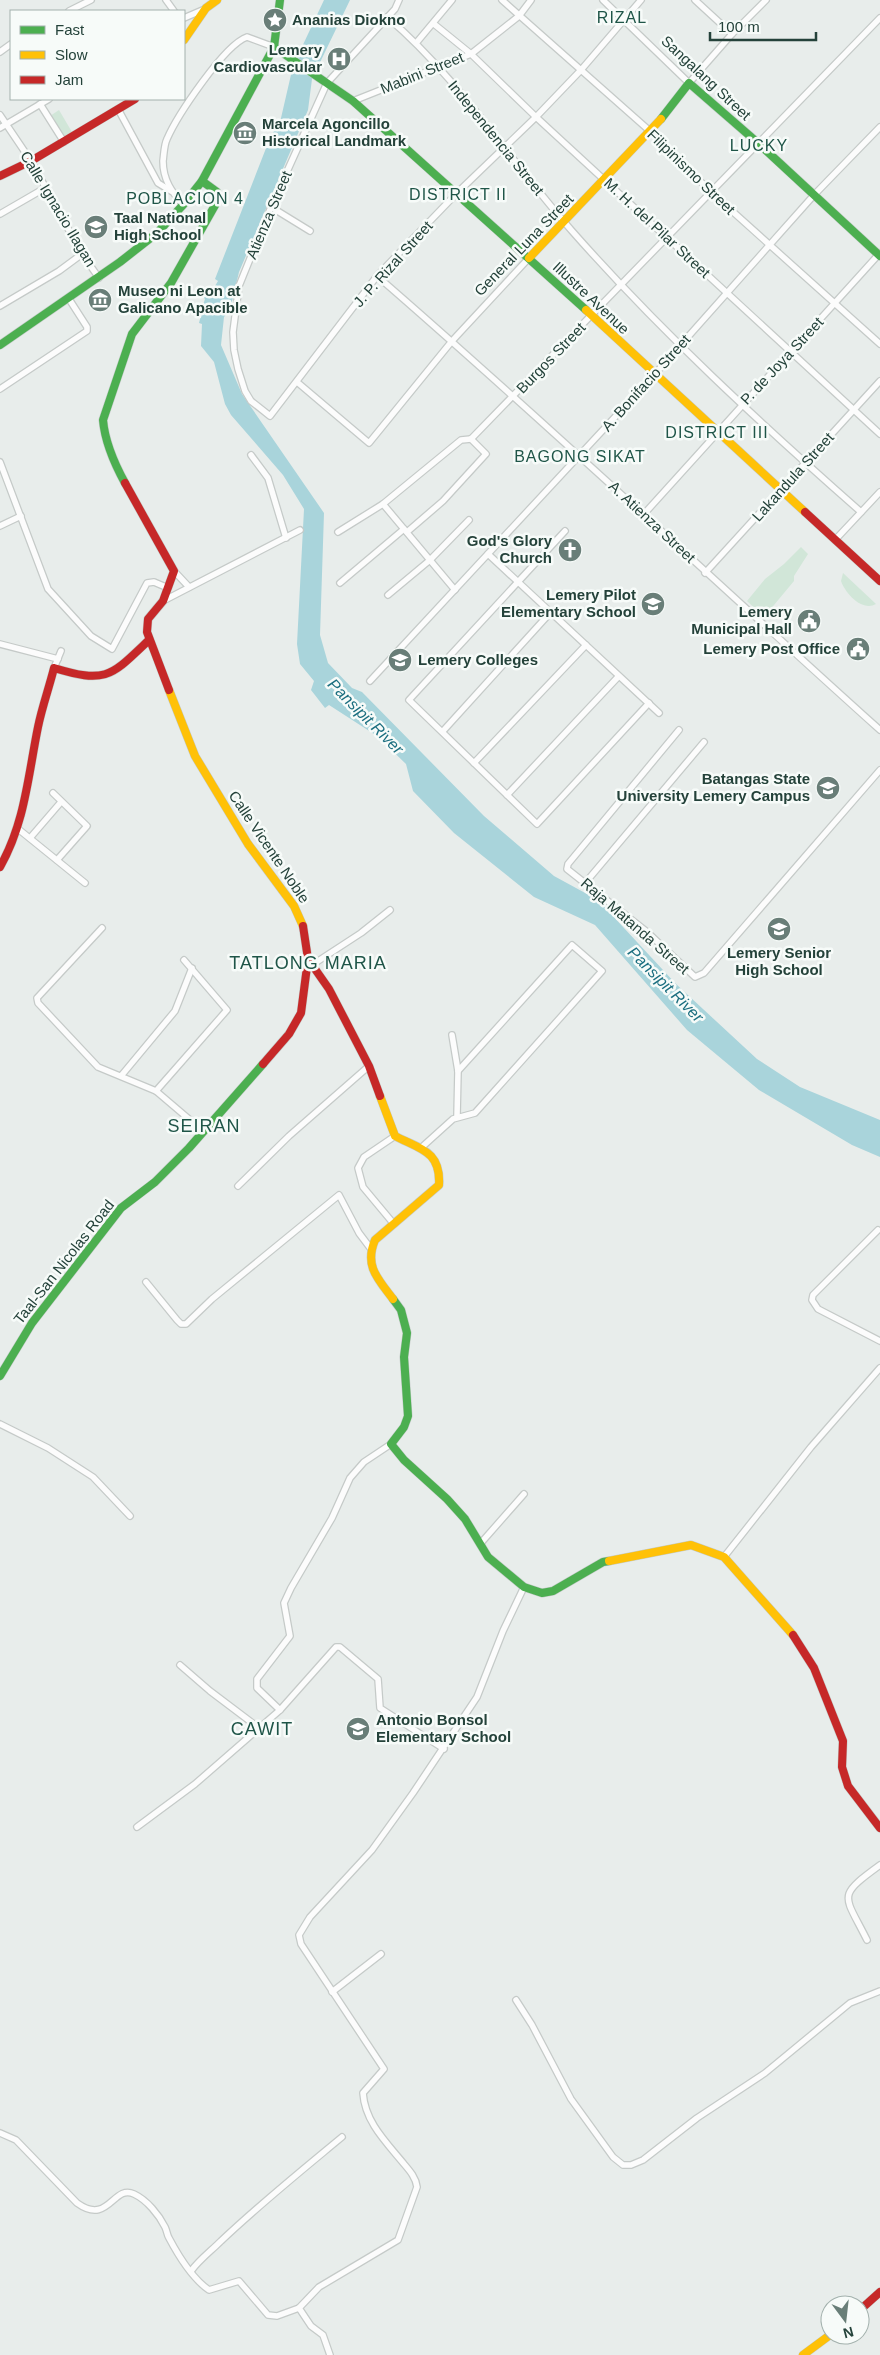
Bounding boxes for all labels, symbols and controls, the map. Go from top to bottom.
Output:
place icon: Ananias Diokno [262,7,288,33]
district label: RIZAL [597,9,647,26]
legend [10,10,185,100]
scale bar [710,10,816,42]
place label: Ananias Diokno [292,11,405,28]
text: 100 m [718,18,760,35]
text: Fast [55,21,85,38]
street label: Sangalang Street [658,32,755,124]
place label: Lemery Cardiovascular [214,41,323,75]
text: Slow [55,46,88,63]
hospital icon: Lemery Cardiovascular [326,46,352,72]
street label: Mabini Street [378,48,467,97]
text: Jam [55,71,83,88]
street label: Independencia Street [445,77,548,199]
place label: Marcela Agoncillo Historical Landmark [262,115,407,149]
museum icon: Marcela Agoncillo Historical Landmark [232,120,258,146]
street label: Filipinismo Street [644,126,739,218]
district label: LUCKY [730,137,788,154]
street label: Calle Ignacio Ilagan [17,148,100,270]
street label: Atienza Street [242,167,295,261]
street label: M. H. del Pilar Street [601,174,714,282]
district label: DISTRICT II [409,186,507,203]
district label: POBLACION 4 [126,190,244,207]
street label: General Luna Street [471,190,577,299]
place label: Taal National High School [114,209,206,243]
school or university icon: Taal National High School [83,214,109,240]
street label: J. P. Rizal Street [350,217,436,310]
street label: Illustre Avenue [550,258,633,337]
place label: Museo ni Leon at Galicano Apacible [118,282,248,316]
museum icon: Museo ni Leon at Galicano Apacible [87,287,113,313]
street label: P. de Joya Street [737,313,827,408]
street label: Burgos Street [513,318,589,397]
street label: A. Bonifacio Street [598,330,694,435]
district label: DISTRICT III [665,424,769,441]
street label: Lakandula Street [748,428,837,524]
district label: BAGONG SIKAT [514,448,646,465]
street label: A. Atienza Street [606,477,700,567]
place label: God's Glory Church [467,532,553,566]
church icon: God's Glory Church [557,537,583,563]
place label: Lemery Pilot Elementary School [501,586,636,620]
school or university icon: Lemery Pilot Elementary School [640,591,666,617]
place label: Lemery Municipal Hall [691,603,793,637]
public building icon: Lemery Municipal Hall [796,608,822,634]
public building icon: Lemery Post Office [845,636,871,662]
place label: Lemery Post Office [703,640,840,657]
school or university icon: Lemery Colleges [387,647,413,673]
place label: Lemery Colleges [418,651,538,668]
water label: Pansipit River [325,675,407,758]
place label: Batangas State University Lemery Campus [617,770,810,804]
school or university icon: Batangas State University Lemery Campus [815,775,841,801]
street label: Calle Vicente Noble [226,787,313,906]
street label: Raja Matanda Street [578,874,693,978]
school or university icon: Lemery Senior High School [766,916,792,942]
water label: Pansipit River [625,943,707,1026]
place label: Lemery Senior High School [727,944,831,978]
district label: TATLONG MARIA [229,953,387,973]
district label: SEIRAN [167,1116,241,1136]
street label: Taal-San Nicolas Road [10,1196,117,1327]
place label: Antonio Bonsol Elementary School [376,1711,511,1745]
school or university icon: Antonio Bonsol Elementary School [345,1716,371,1742]
district label: CAWIT [231,1719,293,1739]
north arrow [820,2295,870,2345]
text: N [841,2324,855,2342]

